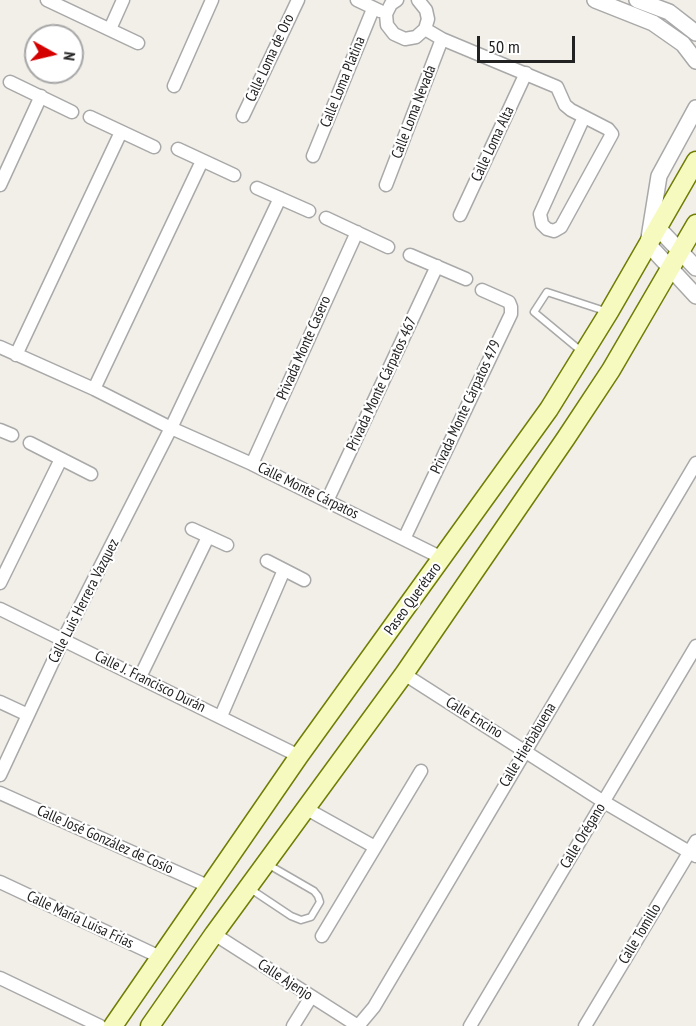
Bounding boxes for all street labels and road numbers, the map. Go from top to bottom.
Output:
street label: Calle Loma de Oro [242,11,298,105]
street label: Calle Loma Platina [317,34,369,130]
street label: Calle Loma Nevada [388,63,440,161]
street label: Calle Loma Alta [468,104,518,184]
street label: Privada Monte Casero [273,293,335,403]
street label: Privada Monte Cárpatos 467 [343,314,421,454]
street label: Privada Monte Cárpatos 479 [427,337,505,477]
street label: Calle Monte Cárpatos [255,459,361,523]
street label: Calle Luis Herrera Vazquez [45,536,123,666]
street label: Paseo Querétaro [381,559,445,639]
street label: Calle J. Francisco Durán [92,647,208,717]
street label: Calle Encino [442,693,506,743]
street label: Calle Hierbabuena [496,700,560,790]
street label: Calle Orégano [556,800,610,872]
street label: Calle José González de Cosío [34,802,176,878]
street label: Calle María Luisa Frías [24,887,136,953]
street label: Calle Tomillo [615,901,665,967]
street label: Calle Ajenjo [254,956,316,1004]

